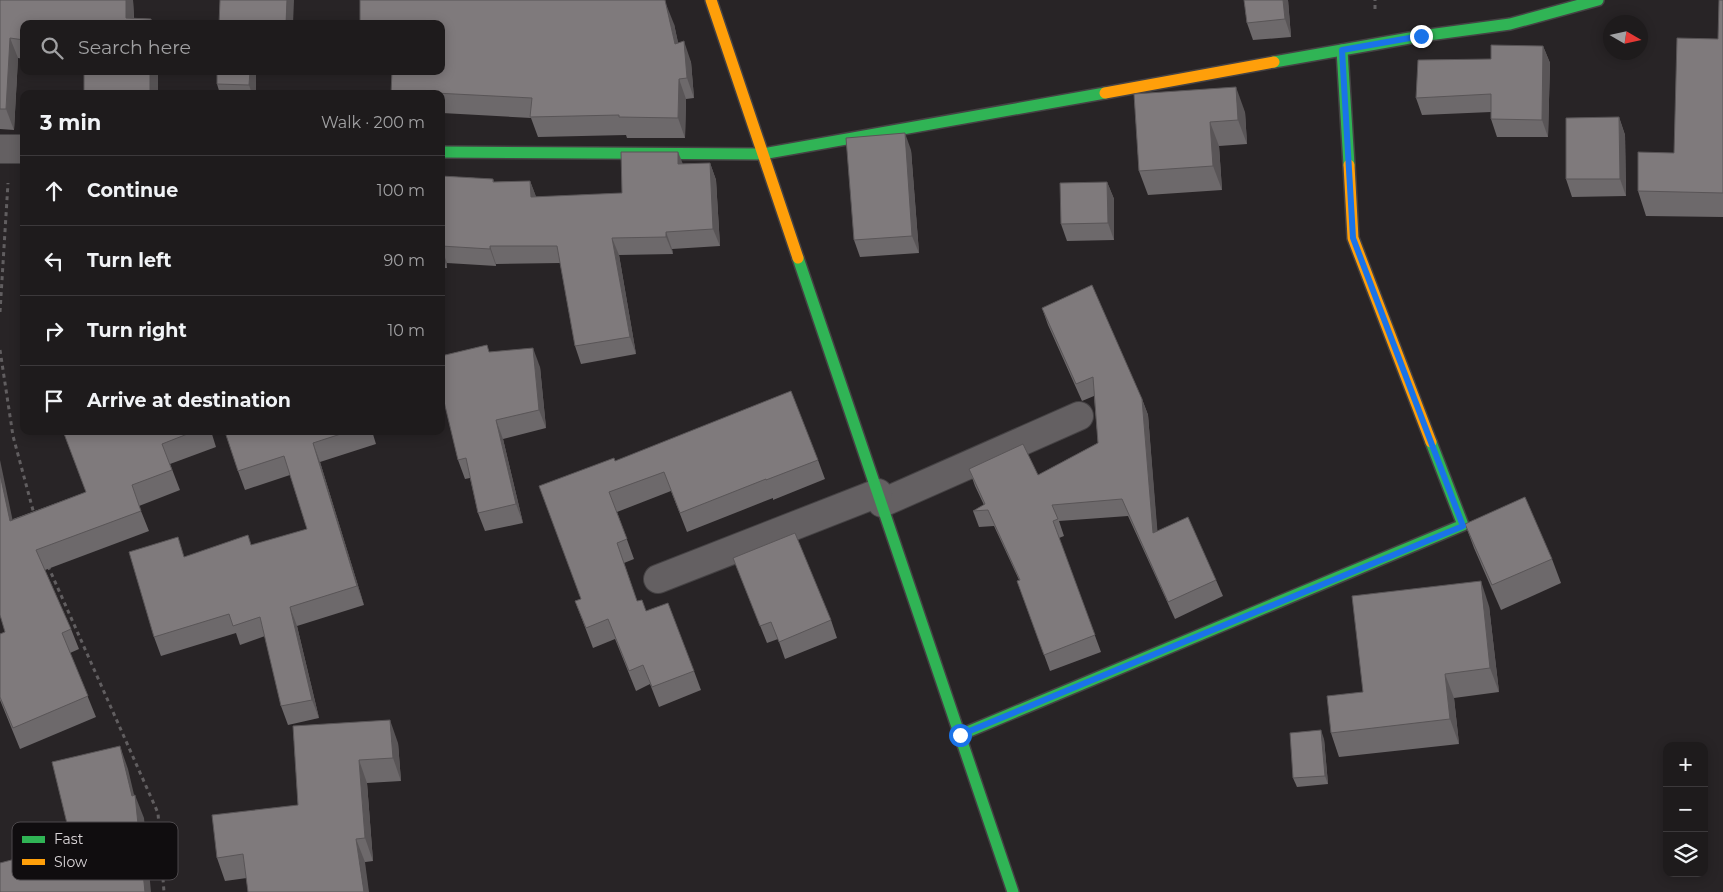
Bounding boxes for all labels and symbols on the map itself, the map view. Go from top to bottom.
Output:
north arrow [1603,15,1648,60]
route end [1410,25,1433,48]
route start [949,724,972,747]
legend [12,822,178,880]
text: Fast [54,830,84,848]
text: Slow [54,853,88,871]

